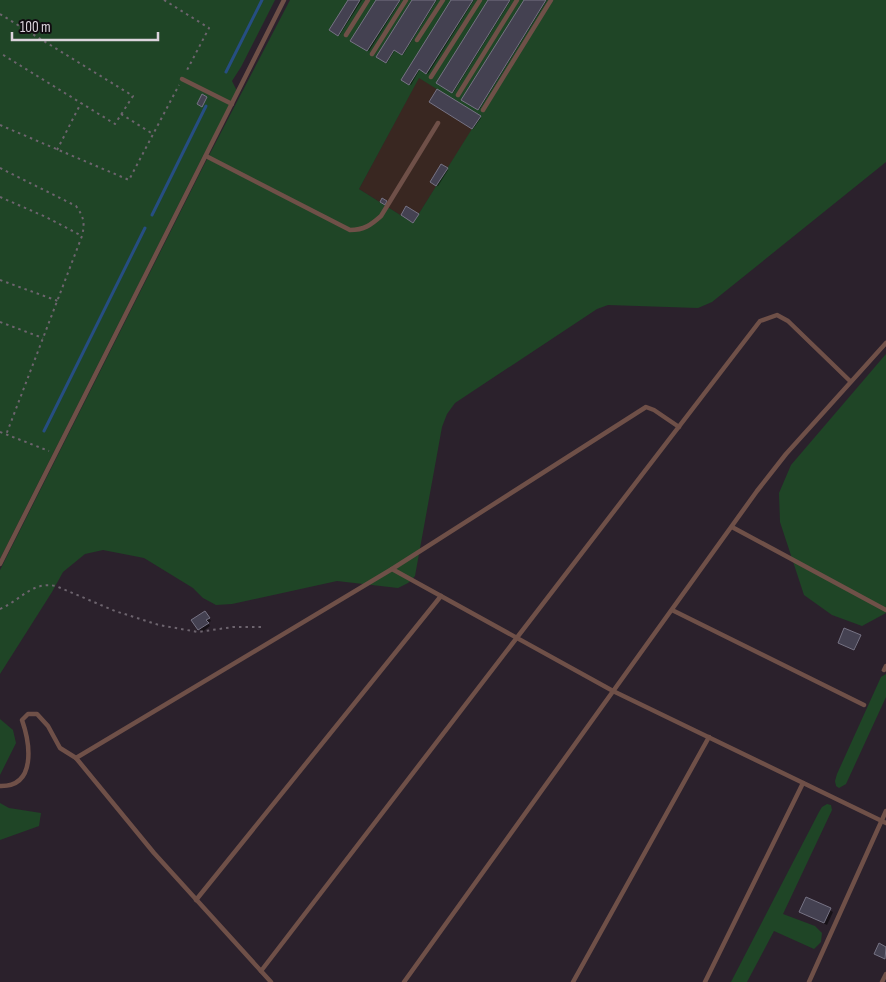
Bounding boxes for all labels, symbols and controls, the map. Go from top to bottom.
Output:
scale bar [12,10,159,42]
text: 100 m [20,18,51,37]

